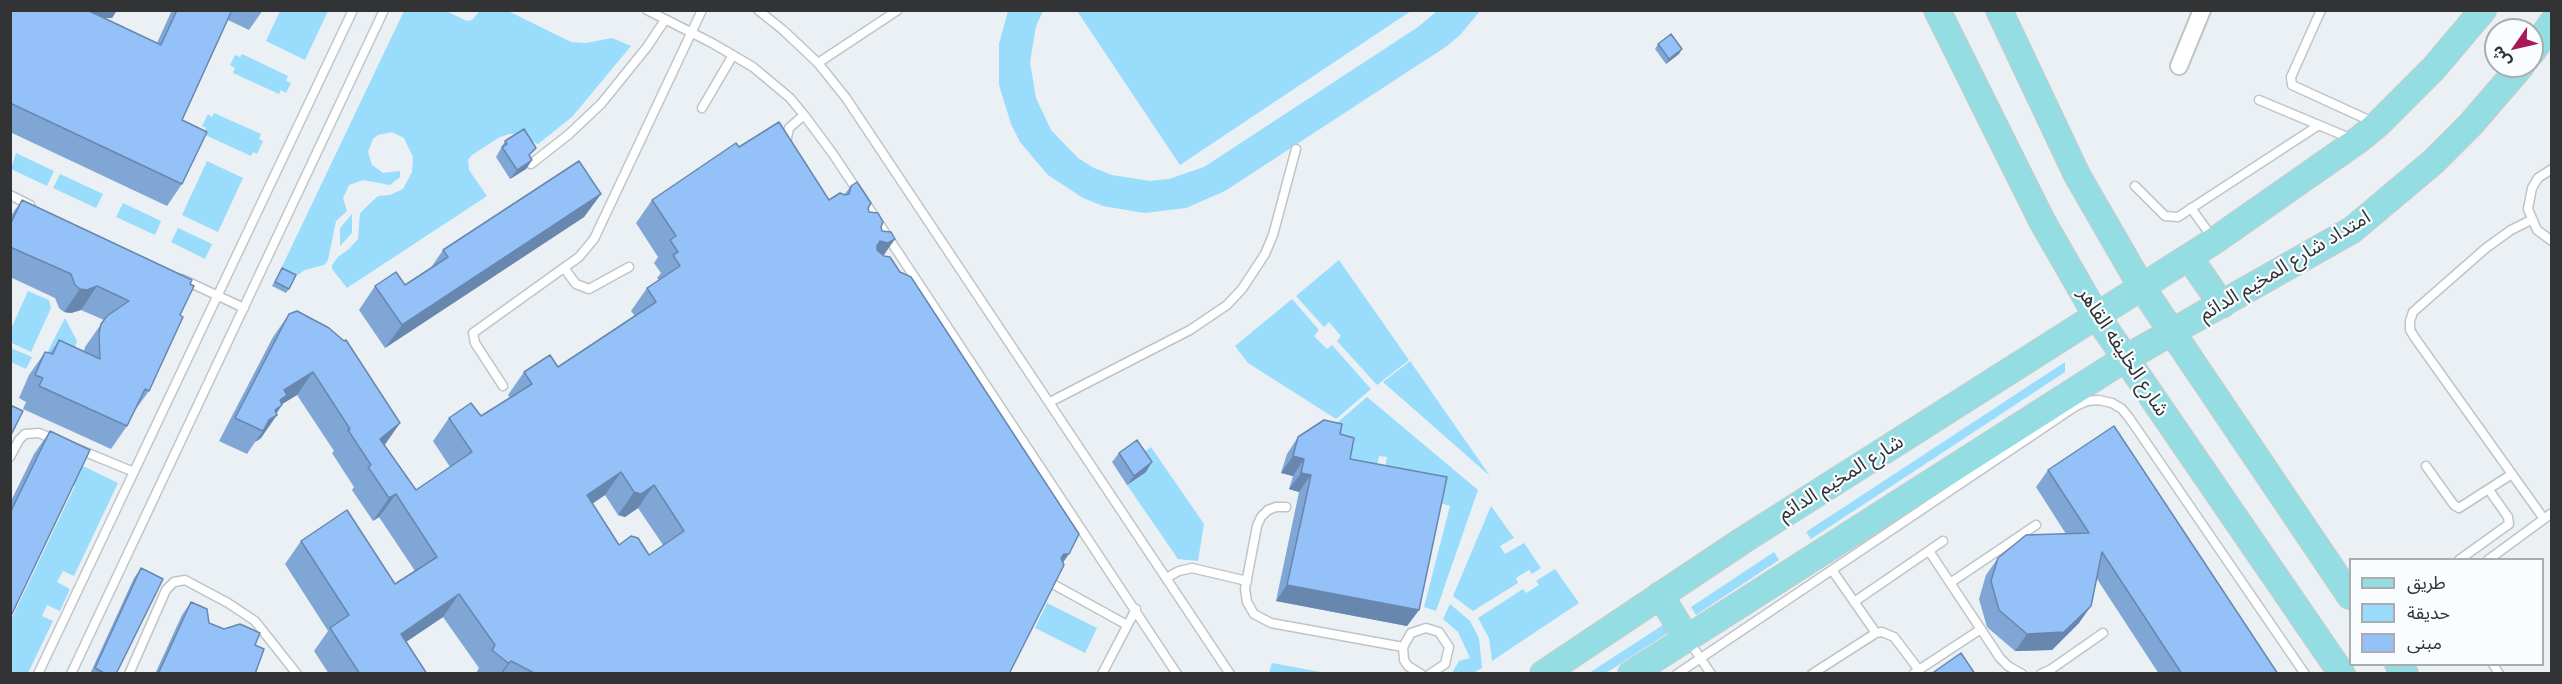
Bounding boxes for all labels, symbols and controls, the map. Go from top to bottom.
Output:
north arrow [2484,18,2544,78]
text: ش [2486,42,2515,72]
street label: امتداد شارع المخيم الدائم [2195,205,2375,327]
street label: شارع الخليفه القاهر [2072,283,2174,421]
street label: شارع المخيم الدائم [1774,430,1908,526]
legend [2349,558,2544,666]
text: طريق [2407,571,2446,594]
text: حديقة [2407,601,2450,624]
text: مبنى [2407,631,2442,654]

